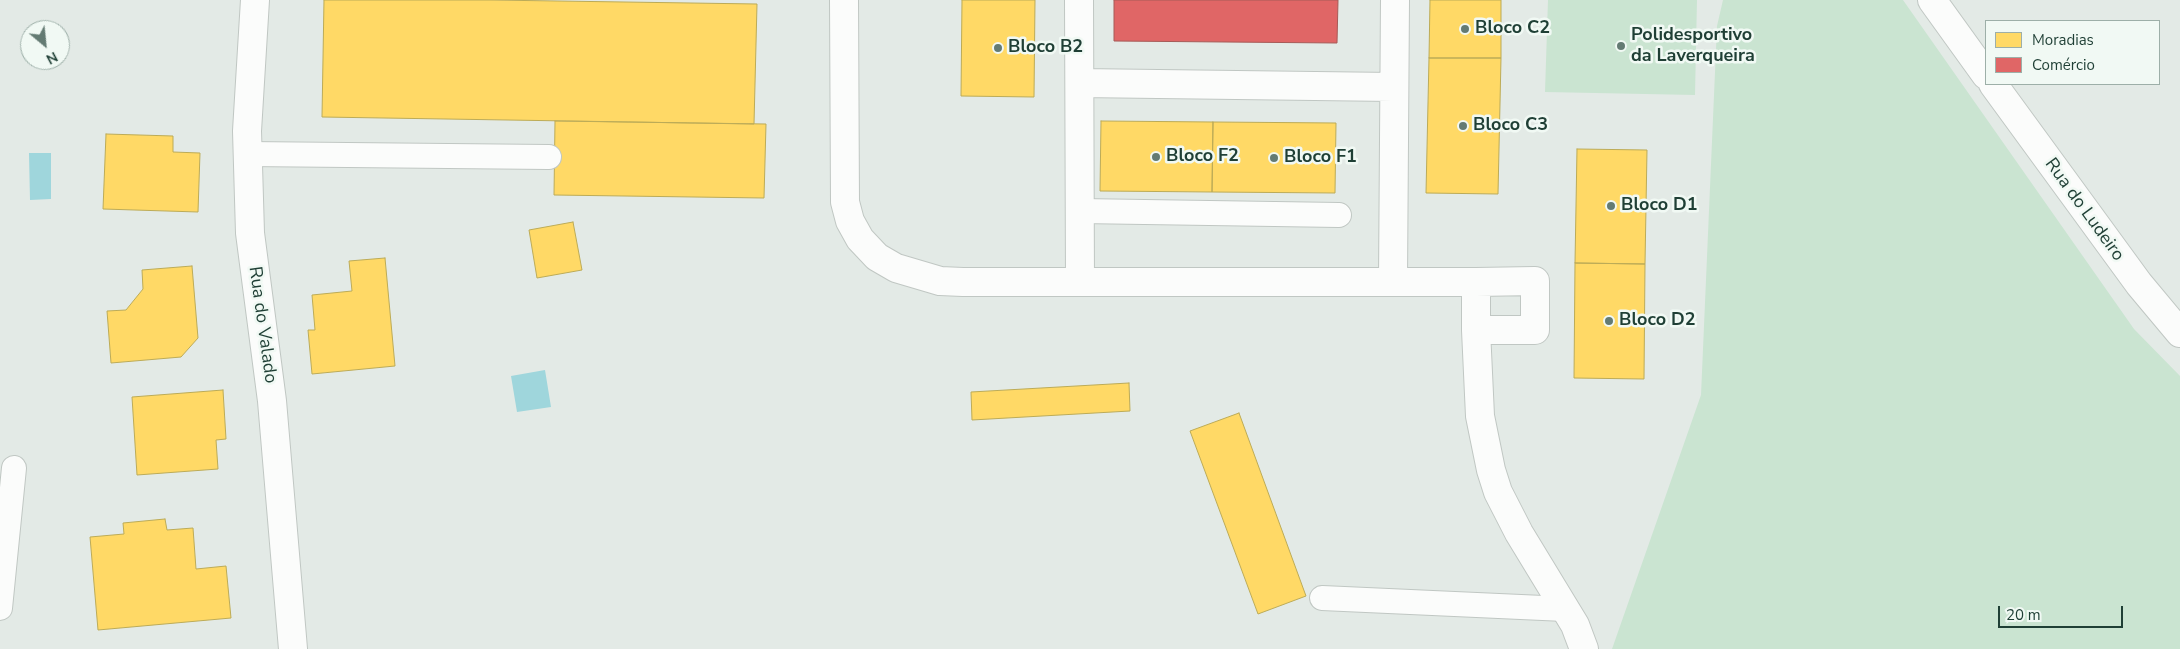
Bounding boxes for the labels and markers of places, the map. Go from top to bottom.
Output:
place label: Bloco C2 [1475,18,1550,40]
marker: Bloco C2 [1459,23,1471,35]
place label: Polidesportivo da Laverqueira [1631,25,1755,68]
place label: Bloco B2 [1008,37,1083,59]
marker: Polidesportivo da Laverqueira [1615,40,1627,52]
marker: Bloco B2 [992,42,1004,54]
place label: Bloco C3 [1473,115,1548,137]
marker: Bloco C3 [1457,120,1469,132]
place label: Bloco F2 [1166,146,1239,168]
place label: Bloco F1 [1284,147,1357,169]
marker: Bloco F2 [1150,151,1162,163]
marker: Bloco F1 [1268,152,1280,164]
place label: Bloco D1 [1621,195,1697,217]
marker: Bloco D1 [1605,200,1617,212]
place label: Bloco D2 [1619,310,1695,332]
marker: Bloco D2 [1603,315,1615,327]

